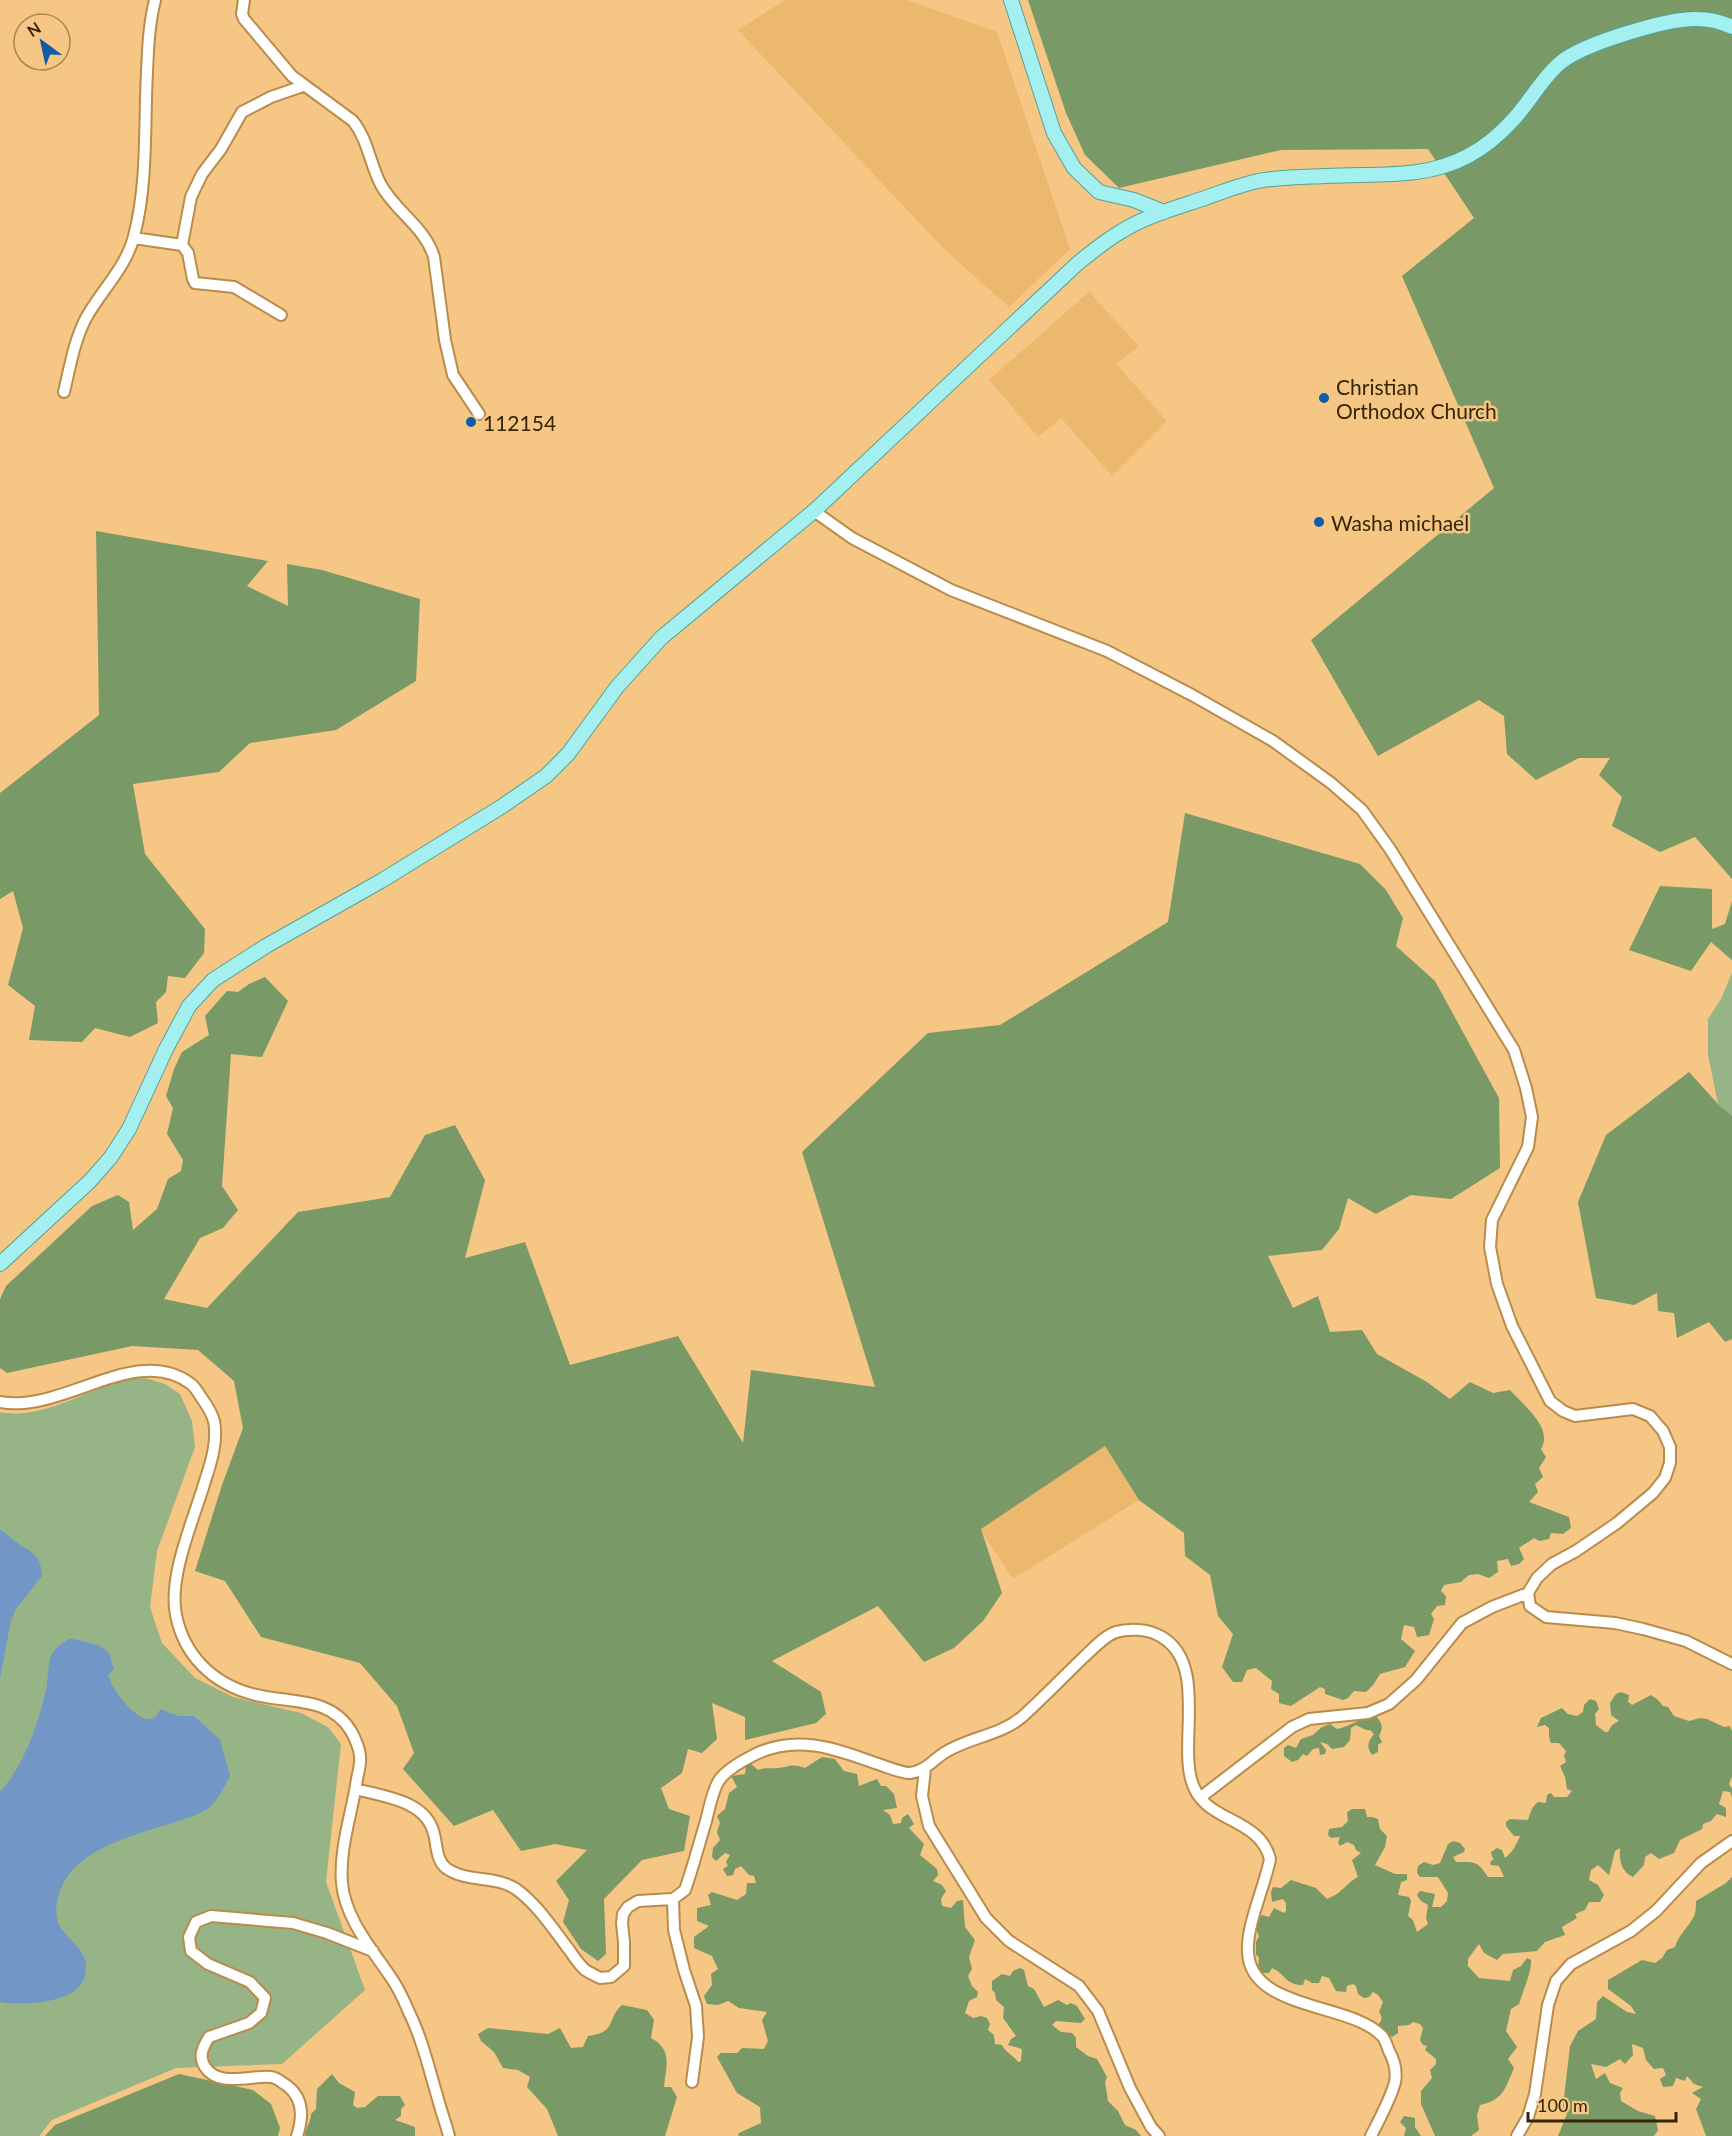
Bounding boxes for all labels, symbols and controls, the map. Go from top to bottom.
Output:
north arrow [12,12,72,72]
text: N [23,18,44,40]
place label: Christian Orthodox Church [1336,374,1497,423]
marker: Christian Orthodox Church [1317,391,1331,405]
place label: 112154 [483,410,556,435]
marker: 112154 [464,415,478,429]
place label: Washa michael [1331,510,1469,535]
marker: Washa michael [1312,515,1326,529]
scale bar [1528,2085,1676,2123]
text: 100 m [1537,2094,1588,2116]

